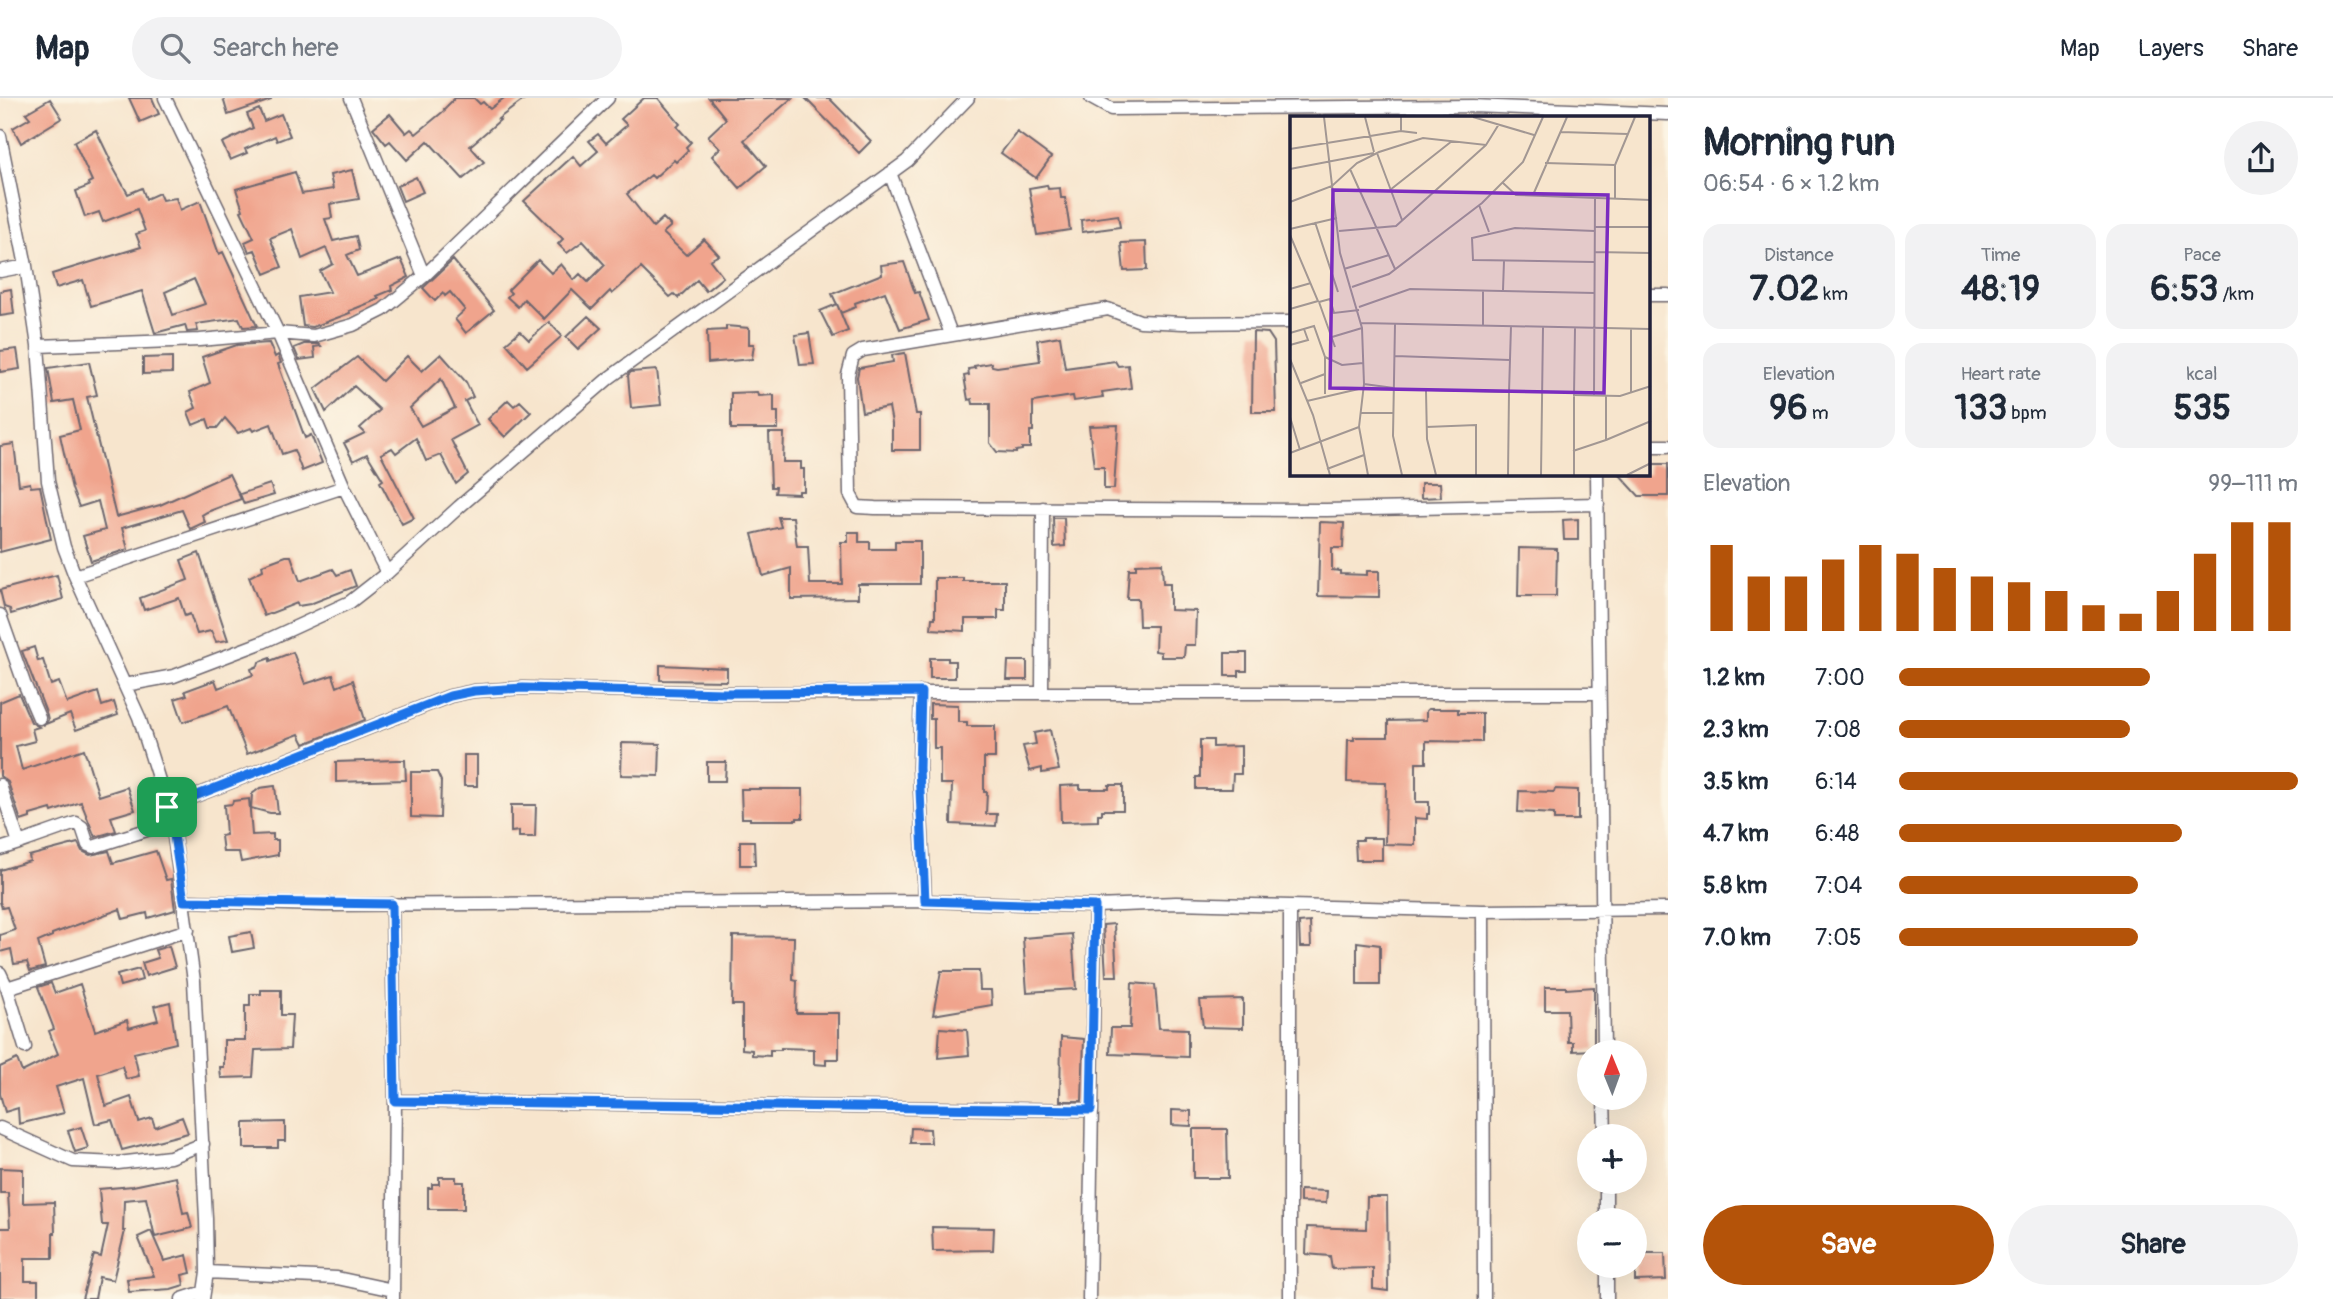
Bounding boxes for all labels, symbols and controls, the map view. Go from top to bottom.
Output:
search box [132,17,622,80]
text: Map [35,28,90,69]
icon: search [156,29,194,67]
text: Search here [212,32,339,64]
text: Map [2060,34,2100,63]
text: Layers [2138,34,2204,63]
text: Share [2242,34,2298,63]
inset map [1290,116,1650,476]
text: Morning run [1703,119,1895,167]
button: share [2224,121,2298,195]
text: 06:54 · 6 × 1.2 km [1703,169,1879,198]
text: Distance [1764,243,1834,267]
text: Time [1981,243,2020,267]
text: Pace [2183,243,2221,267]
text: 7.02 [1750,267,1819,311]
text: 48:19 [1961,267,2040,311]
text: 6:53 [2150,267,2218,311]
text: km [1819,282,1848,306]
text: /km [2218,282,2254,306]
text: Elevation [1763,362,1835,386]
text: Heart rate [1960,362,2041,386]
text: kcal [2187,362,2218,386]
text: 96 [1769,386,1808,430]
text: 133 [1954,386,2007,430]
text: 535 [2173,386,2231,430]
text: m [1808,401,1829,425]
text: bpm [2007,401,2047,425]
text: Elevation [1703,469,1791,498]
text: 99–111 m [2208,469,2298,498]
text: 1.2 km [1703,663,1765,692]
text: 7:00 [1815,663,1865,692]
text: 2.3 km [1703,715,1769,744]
text: 7:08 [1815,715,1861,744]
text: 3.5 km [1703,767,1768,796]
text: 6:14 [1815,767,1857,796]
pin [137,777,197,837]
icon: arrive [148,788,186,826]
text: 4.7 km [1703,819,1769,848]
text: 6:48 [1815,819,1859,848]
text: 5.8 km [1703,871,1767,900]
text: 7:04 [1815,871,1862,900]
text: 7.0 km [1703,923,1771,952]
text: 7:05 [1815,923,1861,952]
north arrow [1577,1040,1647,1110]
map controls [1577,1040,1647,1278]
button: + [1577,1124,1647,1194]
button: Save [1703,1205,1994,1285]
button: Share [2008,1205,2298,1285]
button: − [1577,1208,1647,1278]

